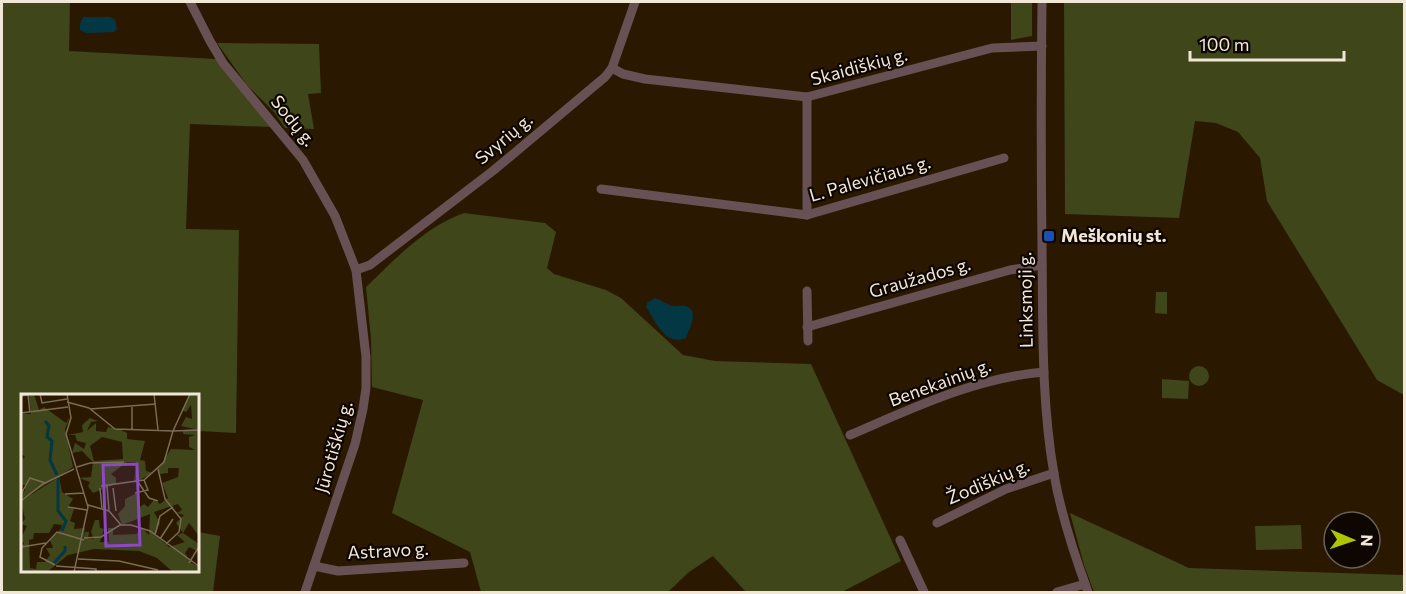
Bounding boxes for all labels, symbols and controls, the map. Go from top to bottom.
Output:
scale bar [1190,24,1344,62]
text: 100 m [1199,33,1249,55]
street label: Skaidiškių g. [808,43,910,90]
street label: Sodų g. [267,90,321,150]
street label: Svyrių g. [470,108,536,169]
street label: L. Palevičiaus g. [807,150,933,206]
place label: Meškonių st. [1061,224,1167,246]
marker: Meškonių st. [1042,229,1056,243]
street label: Graužados g. [866,252,973,302]
street label: Linksmoji g. [1013,252,1037,348]
street label: Benekainių g. [886,353,994,411]
inset map [21,394,200,573]
street label: Jūrotiškių g. [309,398,357,495]
street label: Žodiškių g. [943,454,1032,508]
north arrow [1322,510,1382,570]
text: N [1358,534,1377,547]
street label: Astravo g. [347,537,429,563]

